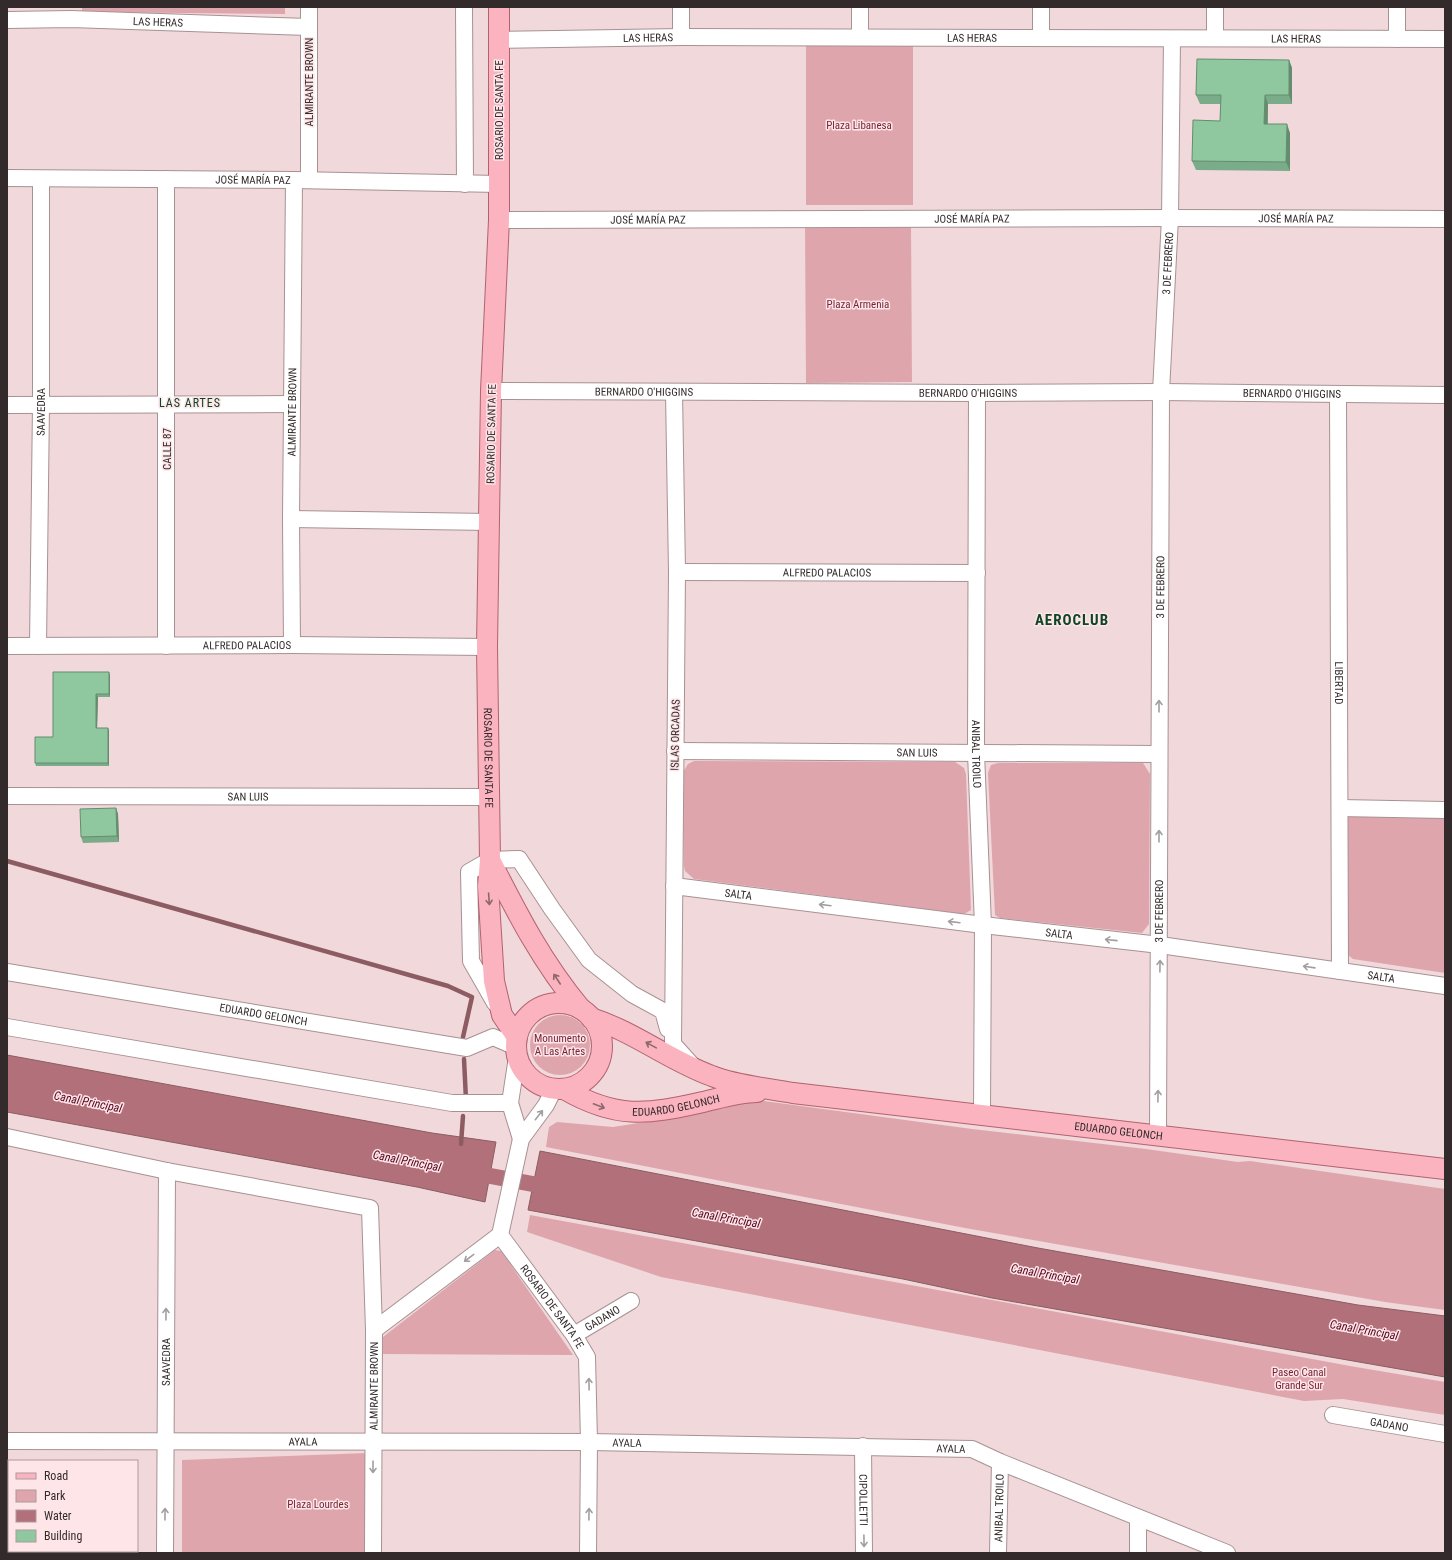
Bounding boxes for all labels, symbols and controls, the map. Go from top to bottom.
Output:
street label: LAS HERAS [133,15,183,30]
street label: LAS HERAS [623,31,673,45]
street label: LAS HERAS [947,32,997,45]
street label: LAS HERAS [1271,33,1321,46]
street label: ALMIRANTE BROWN [303,38,316,126]
street label: ROSARIO DE SANTA FE [493,59,506,160]
park label: Plaza Libanesa [826,119,892,132]
street label: JOSÉ MARÍA PAZ [215,173,291,187]
street label: JOSÉ MARÍA PAZ [934,212,1010,226]
street label: JOSÉ MARÍA PAZ [1258,212,1334,226]
street label: JOSÉ MARÍA PAZ [610,213,686,227]
street label: 3 DE FEBRERO [1160,232,1176,295]
park label: Plaza Armenia [827,298,889,311]
street label: ALMIRANTE BROWN [286,367,299,457]
street label: ROSARIO DE SANTA FE [484,383,499,484]
street label: BERNARDO O'HIGGINS [595,385,693,399]
street label: SAAVEDRA [35,387,48,436]
street label: BERNARDO O'HIGGINS [919,387,1017,400]
street label: BERNARDO O'HIGGINS [1243,387,1341,401]
district label: LAS ARTES [159,396,221,410]
street label: CALLE 87 [161,428,174,470]
street label: 3 DE FEBRERO [1154,556,1167,618]
street label: ALFREDO PALACIOS [783,566,871,580]
district label: AEROCLUB [1035,611,1109,629]
street label: ALFREDO PALACIOS [203,639,291,652]
street label: LIBERTAD [1332,662,1345,704]
street label: ISLAS ORCADAS [668,699,683,771]
one-way arrow [1155,700,1163,713]
street label: ROSARIO DE SANTA FE [481,708,495,809]
street label: ANIBAL TROILO [969,720,983,788]
street label: SAN LUIS [896,746,938,760]
street label: SAN LUIS [227,790,269,804]
one-way arrow [1155,830,1163,843]
street label: 3 DE FEBRERO [1153,880,1166,942]
street label: SALTA [724,886,754,903]
one-way arrow [485,892,492,905]
one-way arrow [819,901,832,909]
one-way arrow [948,918,961,926]
street label: SALTA [1045,926,1074,942]
one-way arrow [1105,936,1118,944]
one-way arrow [1156,960,1163,973]
one-way arrow [1303,963,1316,971]
street label: SALTA [1367,969,1396,986]
one-way arrow [553,974,561,985]
street label: EDUARDO GELONCH [219,1001,308,1029]
park label: Monumento A Las Artes [534,1032,586,1058]
one-way arrow [645,1041,657,1049]
water label: Canal Principal [53,1089,124,1116]
one-way arrow [1154,1090,1162,1103]
street label: EDUARDO GELONCH [632,1092,721,1119]
one-way arrow [593,1103,606,1110]
one-way arrow [535,1109,543,1120]
street label: EDUARDO GELONCH [1074,1120,1163,1143]
water label: Canal Principal [372,1148,443,1175]
water label: Canal Principal [691,1205,762,1231]
one-way arrow [464,1254,475,1263]
water label: Canal Principal [1010,1261,1081,1287]
street label: ROSARIO DE SANTA FE [517,1262,587,1351]
street label: GADANO [583,1303,623,1334]
one-way arrow [162,1308,170,1321]
water label: Canal Principal [1329,1317,1400,1343]
street label: SAAVEDRA [160,1337,173,1386]
street label: ALMIRANTE BROWN [368,1342,381,1431]
park label: Paseo Canal Grande Sur [1272,1366,1326,1392]
one-way arrow [585,1378,593,1391]
street label: GADANO [1369,1415,1409,1435]
street label: AYALA [288,1435,318,1449]
street label: AYALA [612,1436,642,1450]
street label: AYALA [936,1442,966,1456]
legend [8,1460,138,1552]
one-way arrow [369,1460,377,1473]
text: Road [44,1469,68,1483]
street label: CIPOLLETTI [856,1474,870,1526]
street label: ANIBAL TROILO [992,1474,1007,1542]
text: Park [44,1489,66,1503]
park label: Plaza Lourdes [287,1498,349,1511]
one-way arrow [161,1508,169,1521]
one-way arrow [585,1508,592,1521]
text: Water [44,1509,72,1523]
text: Building [44,1529,82,1543]
one-way arrow [860,1534,868,1547]

